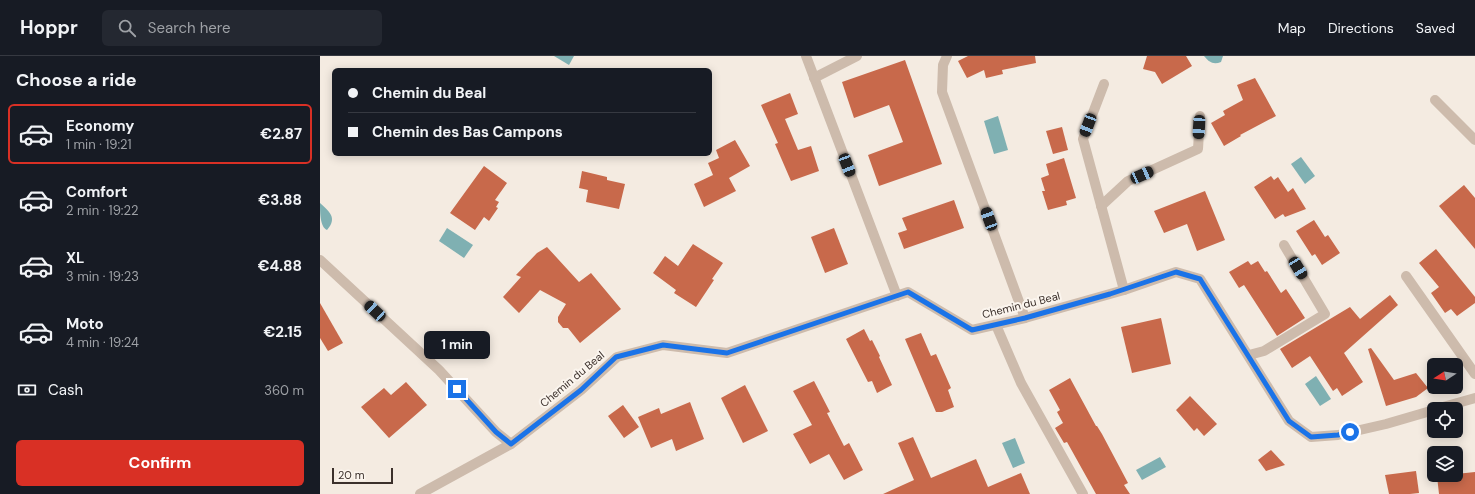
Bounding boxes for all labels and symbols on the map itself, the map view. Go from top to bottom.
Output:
car [1078,112,1098,138]
car [1192,115,1206,139]
car [837,152,857,178]
car [1129,165,1155,185]
car [979,206,999,232]
car [1287,255,1309,281]
street label: Chemin du Beal [981,289,1061,321]
car [362,298,388,324]
callout: 1 min [424,331,490,359]
street label: Chemin du Beal [537,348,607,410]
north arrow [1427,358,1463,394]
route end [448,380,466,398]
route start [1341,423,1359,441]
scale bar [332,466,393,485]

